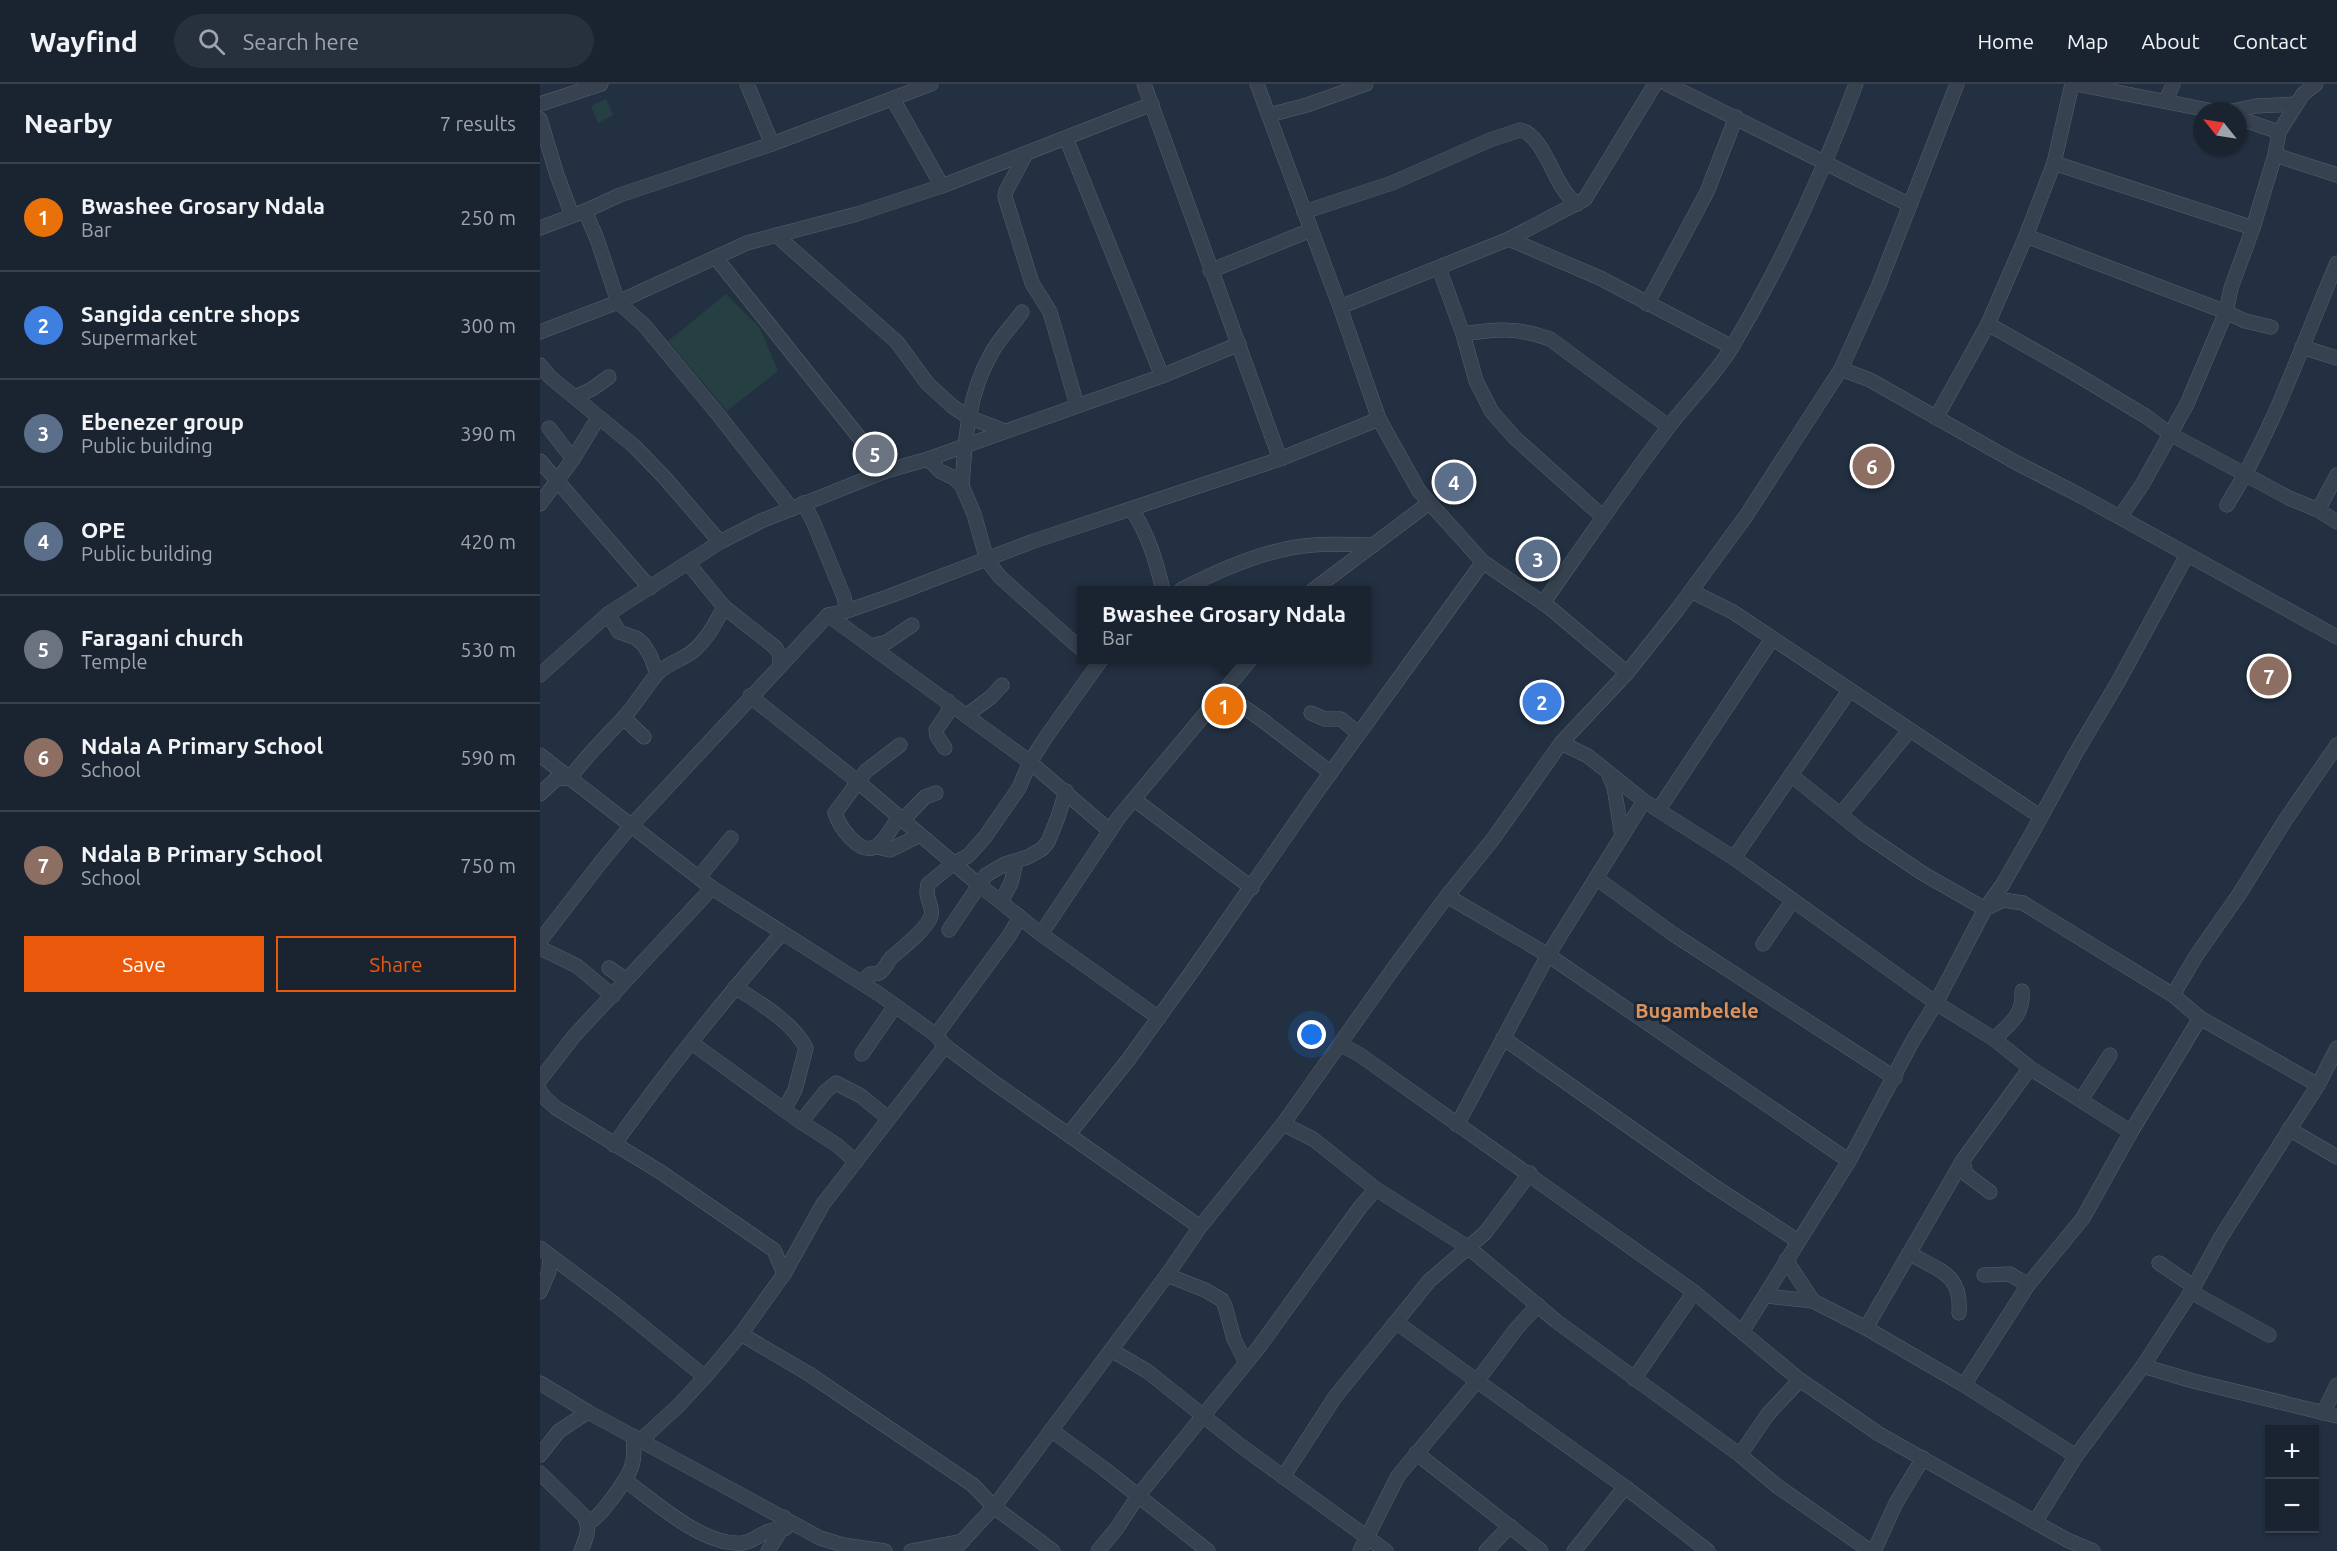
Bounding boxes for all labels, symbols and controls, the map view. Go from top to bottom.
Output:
search box [174,14,594,68]
icon: search [195,25,228,58]
text: Wayfind [30,26,138,57]
text: Search here [243,29,359,54]
text: Home [1977,29,2034,53]
text: Map [2067,29,2108,53]
text: About [2141,29,2200,53]
text: Contact [2233,29,2307,53]
north arrow [2193,102,2247,156]
text: Nearby [24,109,112,138]
text: 7 results [440,112,516,135]
text: Bwashee Grosary Ndala [81,193,325,218]
text: 1 [38,206,49,229]
text: 250 m [460,206,516,229]
text: Bar [81,218,112,241]
text: Sangida centre shops [81,301,300,326]
text: 2 [38,314,49,337]
text: 300 m [460,314,516,337]
text: Supermarket [81,326,197,349]
text: Ebenezer group [81,409,244,434]
text: 3 [38,422,49,445]
text: 390 m [460,422,516,445]
pin: 5 [856,432,894,476]
text: Public building [81,434,213,457]
pin: 6 [1852,444,1892,488]
pin: 4 [1434,460,1474,504]
text: OPE [81,517,125,542]
text: 4 [38,530,49,553]
text: 420 m [460,530,516,553]
pin: 3 [1518,536,1558,582]
text: Public building [81,542,213,565]
popup [1077,586,1371,664]
text: Bwashee Grosary Ndala [1102,601,1346,626]
text: Faragani church [81,625,244,650]
text: Bar [1102,626,1133,649]
text: 5 [38,638,49,661]
text: 530 m [460,638,516,661]
text: Temple [81,650,147,673]
pin: 7 [2250,654,2288,698]
pin: 2 [1522,680,1562,724]
pin: 1 [1204,684,1244,728]
text: Ndala A Primary School [81,733,323,758]
text: 6 [38,746,49,769]
text: 590 m [460,746,516,769]
text: School [81,758,141,781]
text: Ndala B Primary School [81,841,322,866]
text: 7 [38,854,49,877]
text: 750 m [460,854,516,877]
text: School [81,866,141,889]
button: Save [24,936,264,992]
button: Share [276,936,516,992]
district label: Bugambelele [1635,999,1759,1022]
your location [1297,1020,1326,1049]
map controls [2265,1425,2319,1533]
button: + [2265,1425,2319,1479]
button: − [2265,1479,2319,1533]

